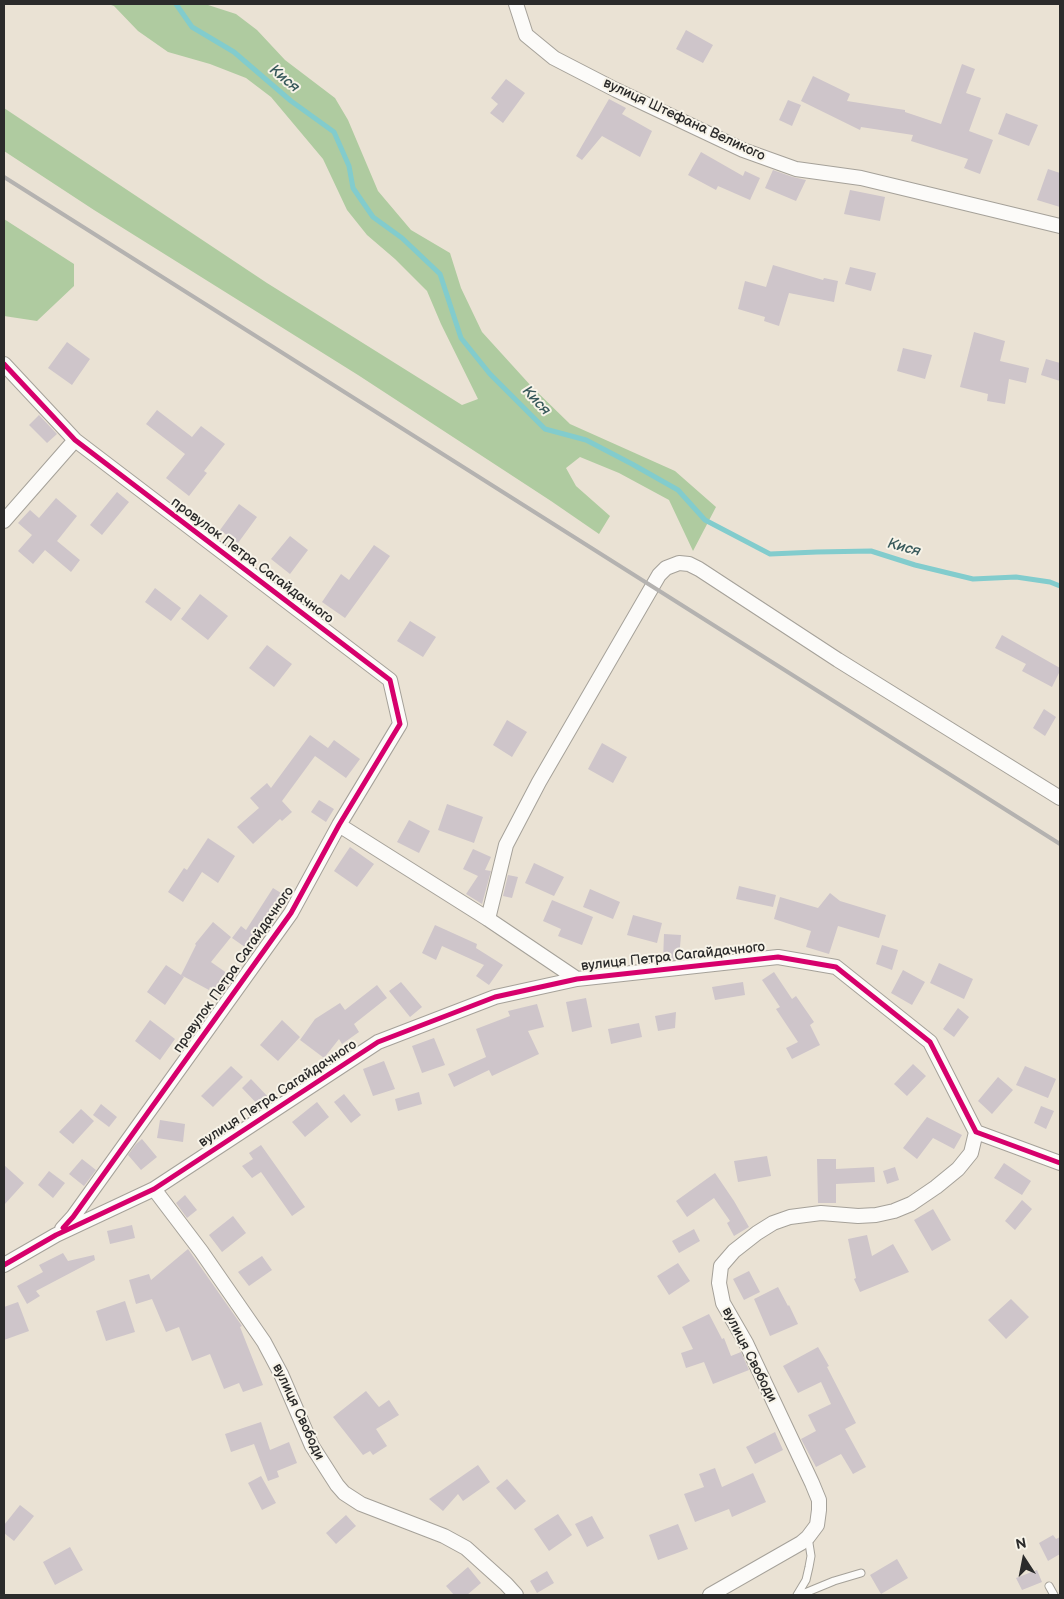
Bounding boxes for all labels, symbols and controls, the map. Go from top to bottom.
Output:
water label: Кися [265,61,303,97]
street label: вулиця Штефана Великого [600,75,768,165]
water label: Кися [518,383,554,419]
street label: провулок Петра Сагайдачного [167,494,337,628]
water label: Кися [885,535,923,561]
street label: провулок Петра Сагайдачного [170,884,298,1056]
street label: вулиця Петра Сагайдачного [580,939,766,975]
street label: вулиця Петра Сагайдачного [196,1037,360,1151]
street label: вулиця Свободи [718,1305,780,1405]
street label: вулиця Свободи [268,1361,328,1463]
north arrow [999,1534,1049,1584]
text: N [1014,1534,1028,1553]

